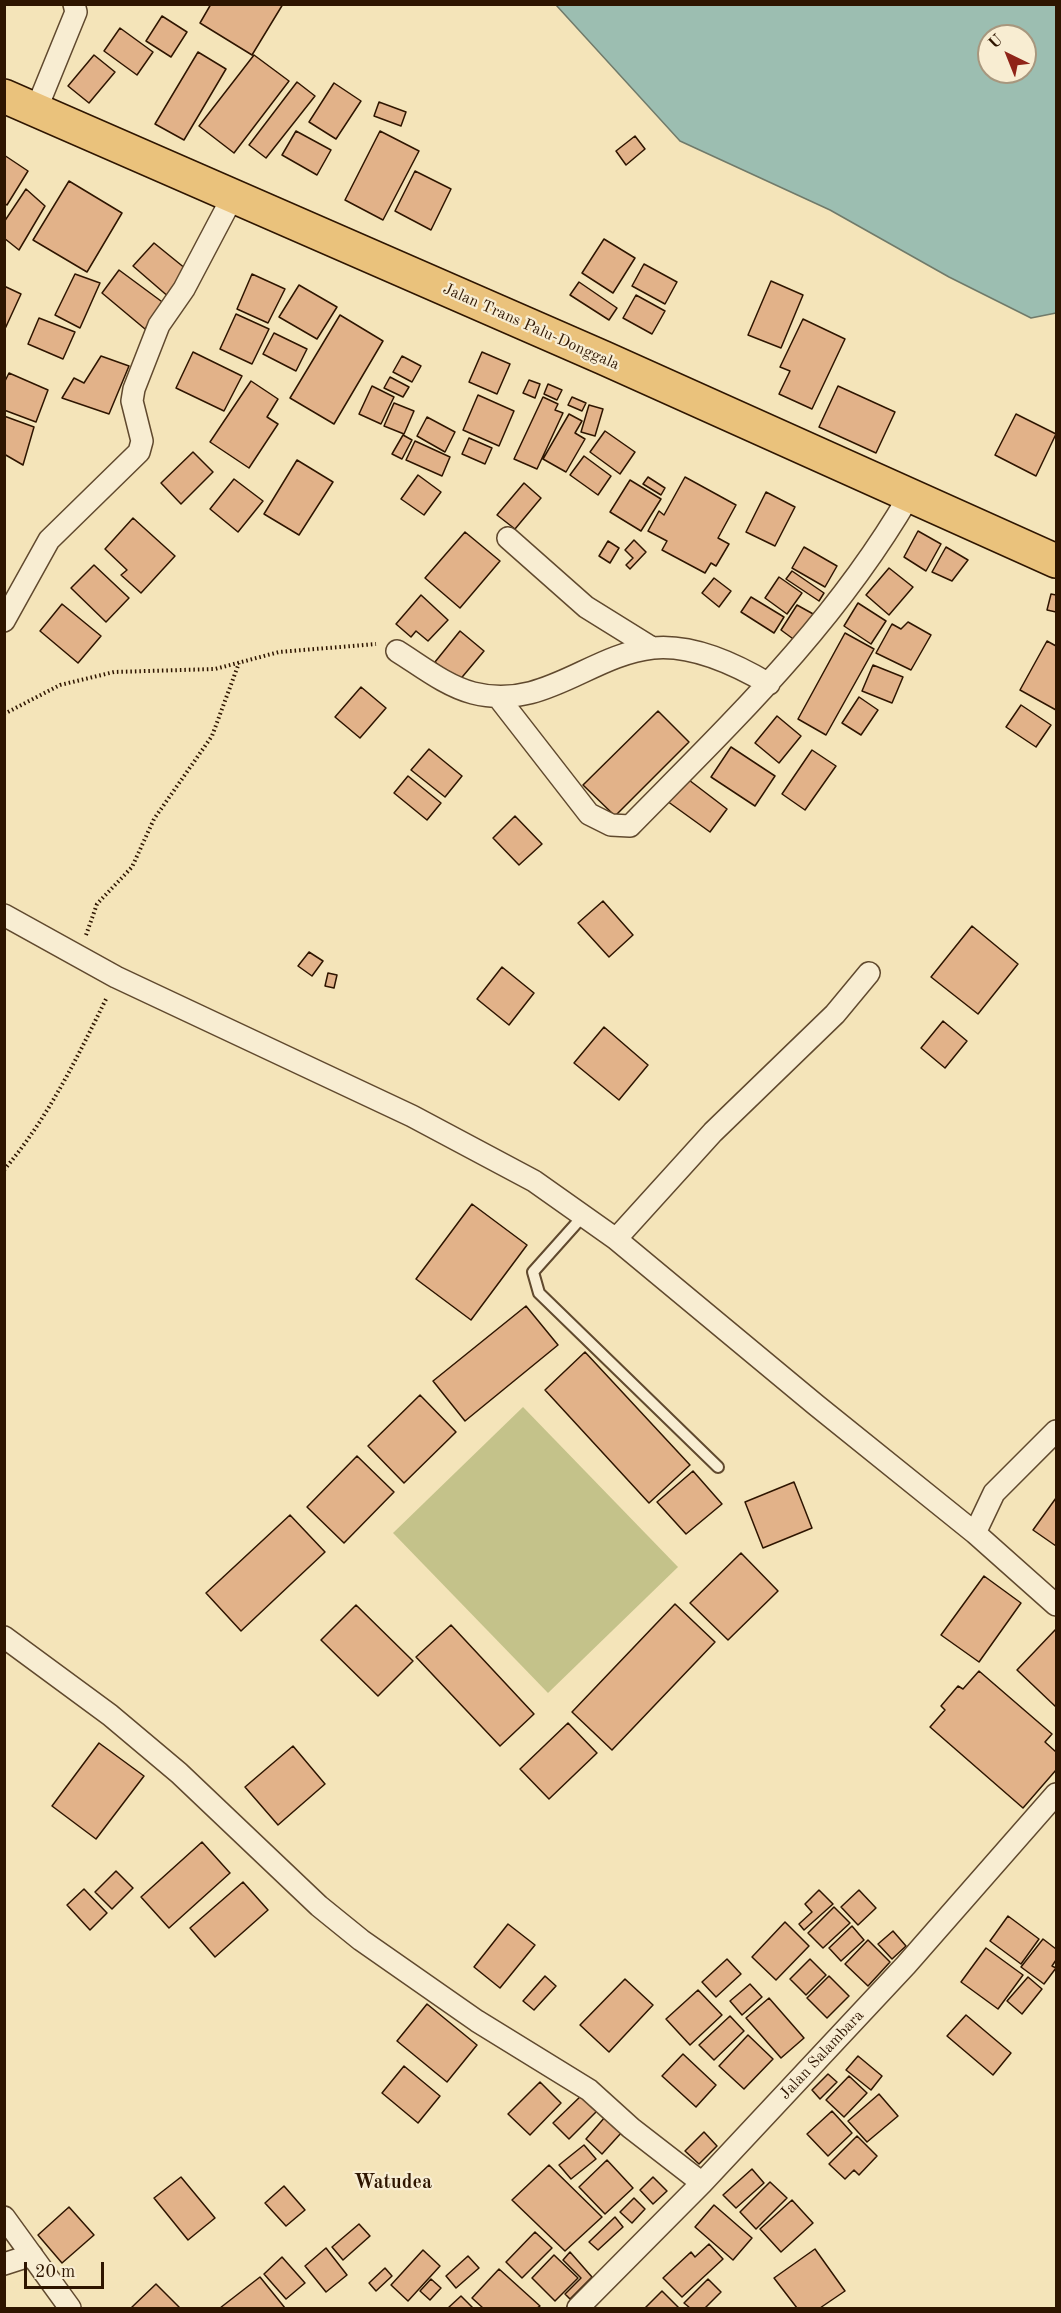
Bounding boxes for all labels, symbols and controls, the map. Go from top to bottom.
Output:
north arrow [977,24,1037,84]
text: U [986,32,1006,52]
street label: Jalan Trans Palu-Donggala [440,279,622,375]
street label: Jalan Salambara [776,2006,868,2104]
district label: Watudea [354,2171,432,2195]
scale bar [27,2250,106,2288]
text: 20 m [35,2263,75,2281]

